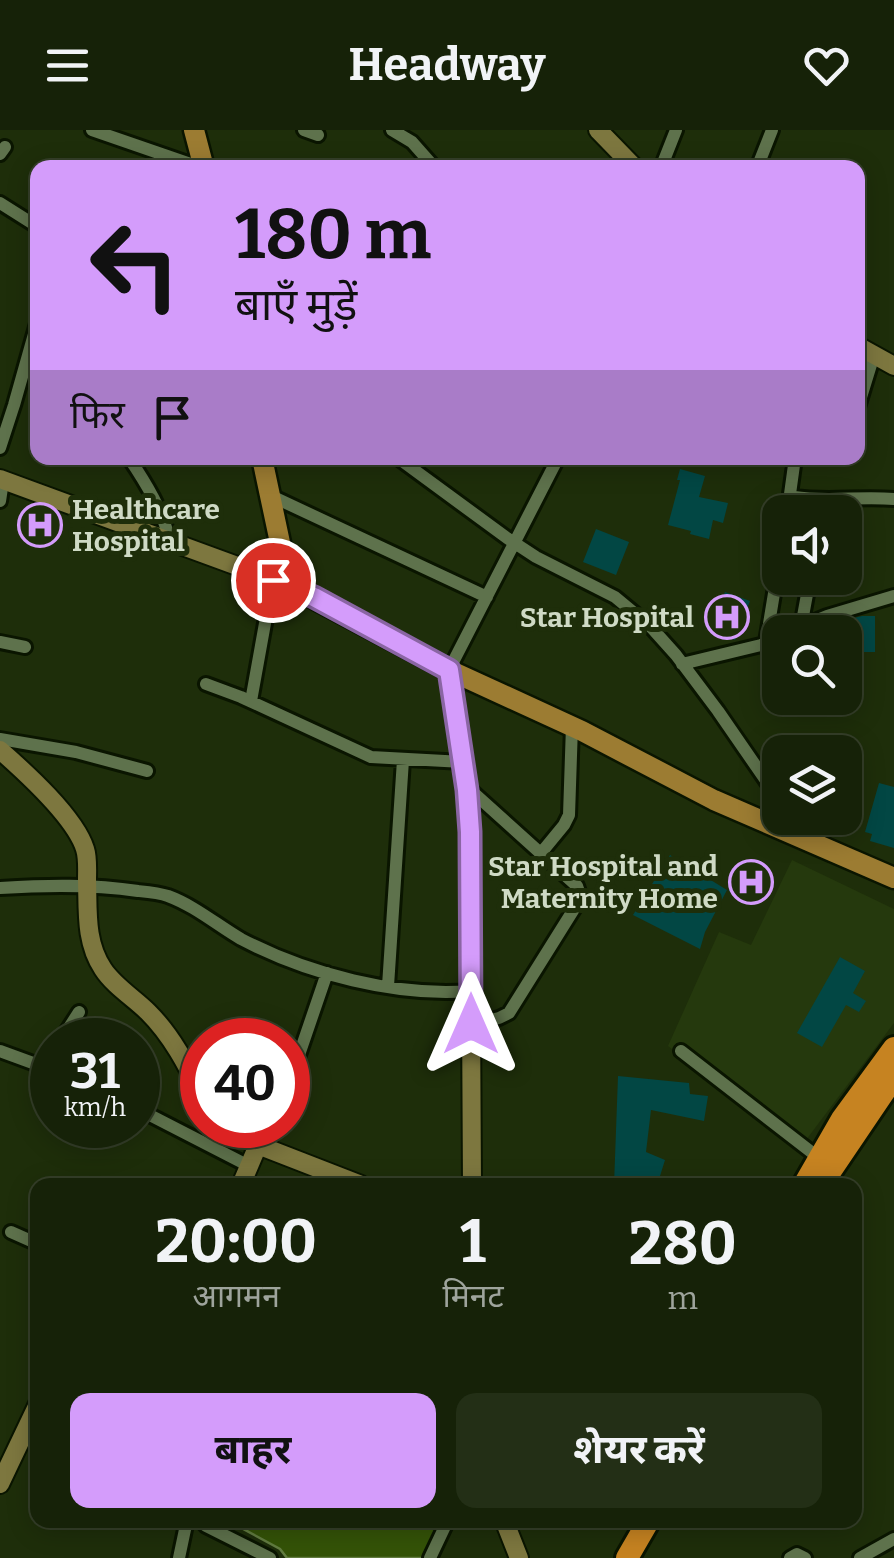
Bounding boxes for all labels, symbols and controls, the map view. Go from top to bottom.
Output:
icon: menu [40,38,95,93]
text: Headway [349,38,545,92]
icon: heart [799,38,854,93]
text: 180 m [235,193,431,277]
icon: left [70,200,200,330]
text: बाएँ मुड़ें [235,278,357,332]
icon: arrive [145,390,200,445]
text: फिर [70,392,125,438]
place label: Healthcare Hospital [72,493,220,558]
map controls [762,495,862,835]
button: sound [762,495,862,595]
hospital icon: Healthcare Hospital [17,502,63,548]
pin [231,538,316,623]
icon: arrive [246,553,301,608]
hospital icon: Star Hospital [704,594,750,640]
place label: Star Hospital [520,601,694,634]
button: search [762,615,862,715]
button: layers [762,735,862,835]
place label: Star Hospital and Maternity Home [488,850,718,915]
hospital icon: Star Hospital and Maternity Home [728,859,774,905]
position arrow [419,972,523,1076]
speed limit sign: 40 [180,1018,310,1148]
text: 31 [70,1041,120,1101]
text: km/h [64,1093,126,1123]
text: 20:00 [155,1206,317,1278]
text: 1 [460,1206,486,1278]
text: 280 [629,1208,737,1280]
text: आगमन [192,1277,280,1315]
text: मिनट [442,1277,504,1315]
text: m [668,1279,698,1317]
button: बाहर [70,1393,436,1508]
button: शेयर करें [456,1393,822,1508]

